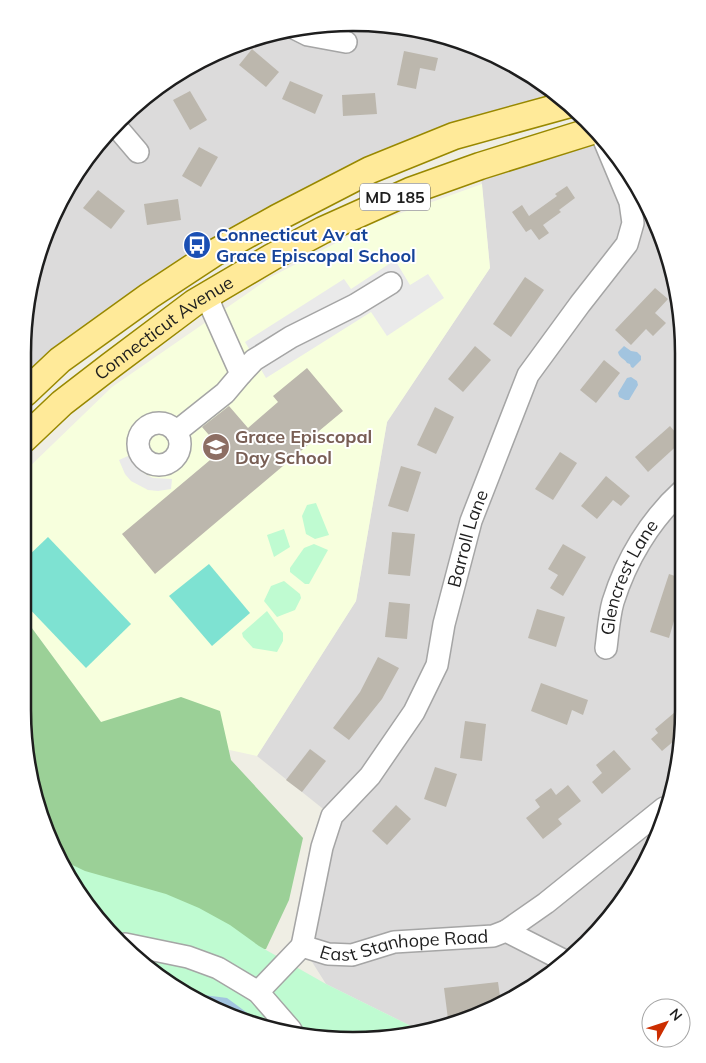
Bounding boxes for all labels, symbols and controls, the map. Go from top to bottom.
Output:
road number: MD 185 [360,183,430,210]
place label: Connecticut Av at Grace Episcopal School [216,223,416,267]
bus stop icon: Connecticut Av at Grace Episcopal School [182,230,212,260]
street label: Connecticut Avenue [89,270,237,385]
place label: Grace Episcopal Day School [235,425,372,469]
school or university icon: Grace Episcopal Day School [201,432,231,462]
street label: Barroll Lane [442,486,493,590]
street label: Glencrest Lane [596,515,663,636]
street label: East Stanhope Road [317,924,489,966]
north arrow [641,998,691,1048]
text: N [666,1005,686,1024]

